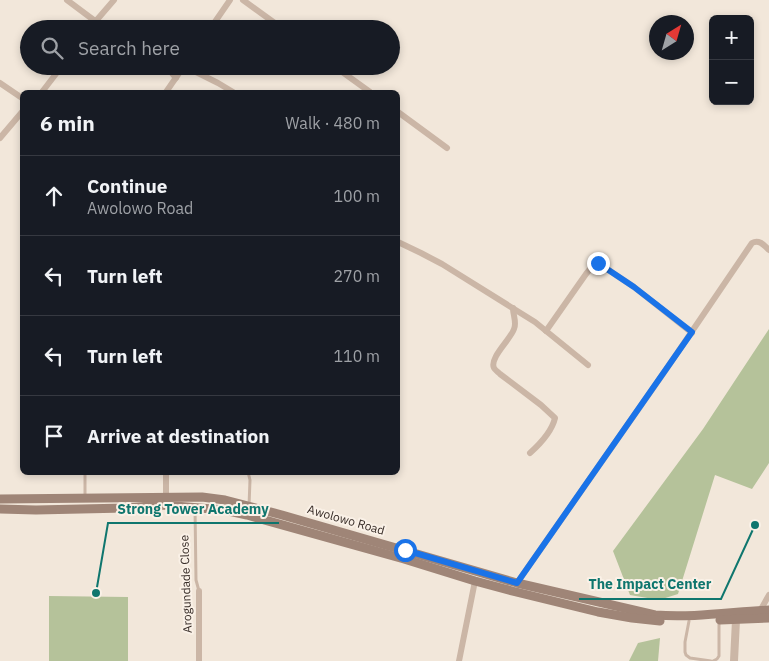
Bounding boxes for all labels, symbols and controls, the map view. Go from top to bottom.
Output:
north arrow [649,15,694,60]
map controls [709,15,754,105]
button: + [709,15,754,60]
search box [20,20,400,75]
icon: search [38,34,66,62]
text: Search here [78,36,180,60]
button: − [709,60,754,105]
text: 6 min [40,109,95,137]
text: Walk · 480 m [285,113,380,133]
text: Continue [87,174,167,198]
icon: ahead [40,182,68,210]
text: 100 m [333,186,380,206]
text: Awolowo Road [87,198,193,218]
route end [587,252,610,275]
icon: left [40,262,68,290]
text: Turn left [87,264,163,288]
text: 270 m [333,266,380,286]
icon: left [40,342,68,370]
text: Turn left [87,344,163,368]
text: 110 m [333,346,380,366]
icon: arrive [40,422,68,450]
text: Arrive at destination [87,424,270,448]
callout: Strong Tower Academy [108,494,279,523]
text: Strong Tower Academy [117,500,269,518]
street label: Awolowo Road [306,501,386,538]
street label: Arogundade Close [176,534,195,633]
route start [394,539,417,562]
callout: The Impact Center [579,570,721,599]
text: The Impact Center [589,575,712,593]

